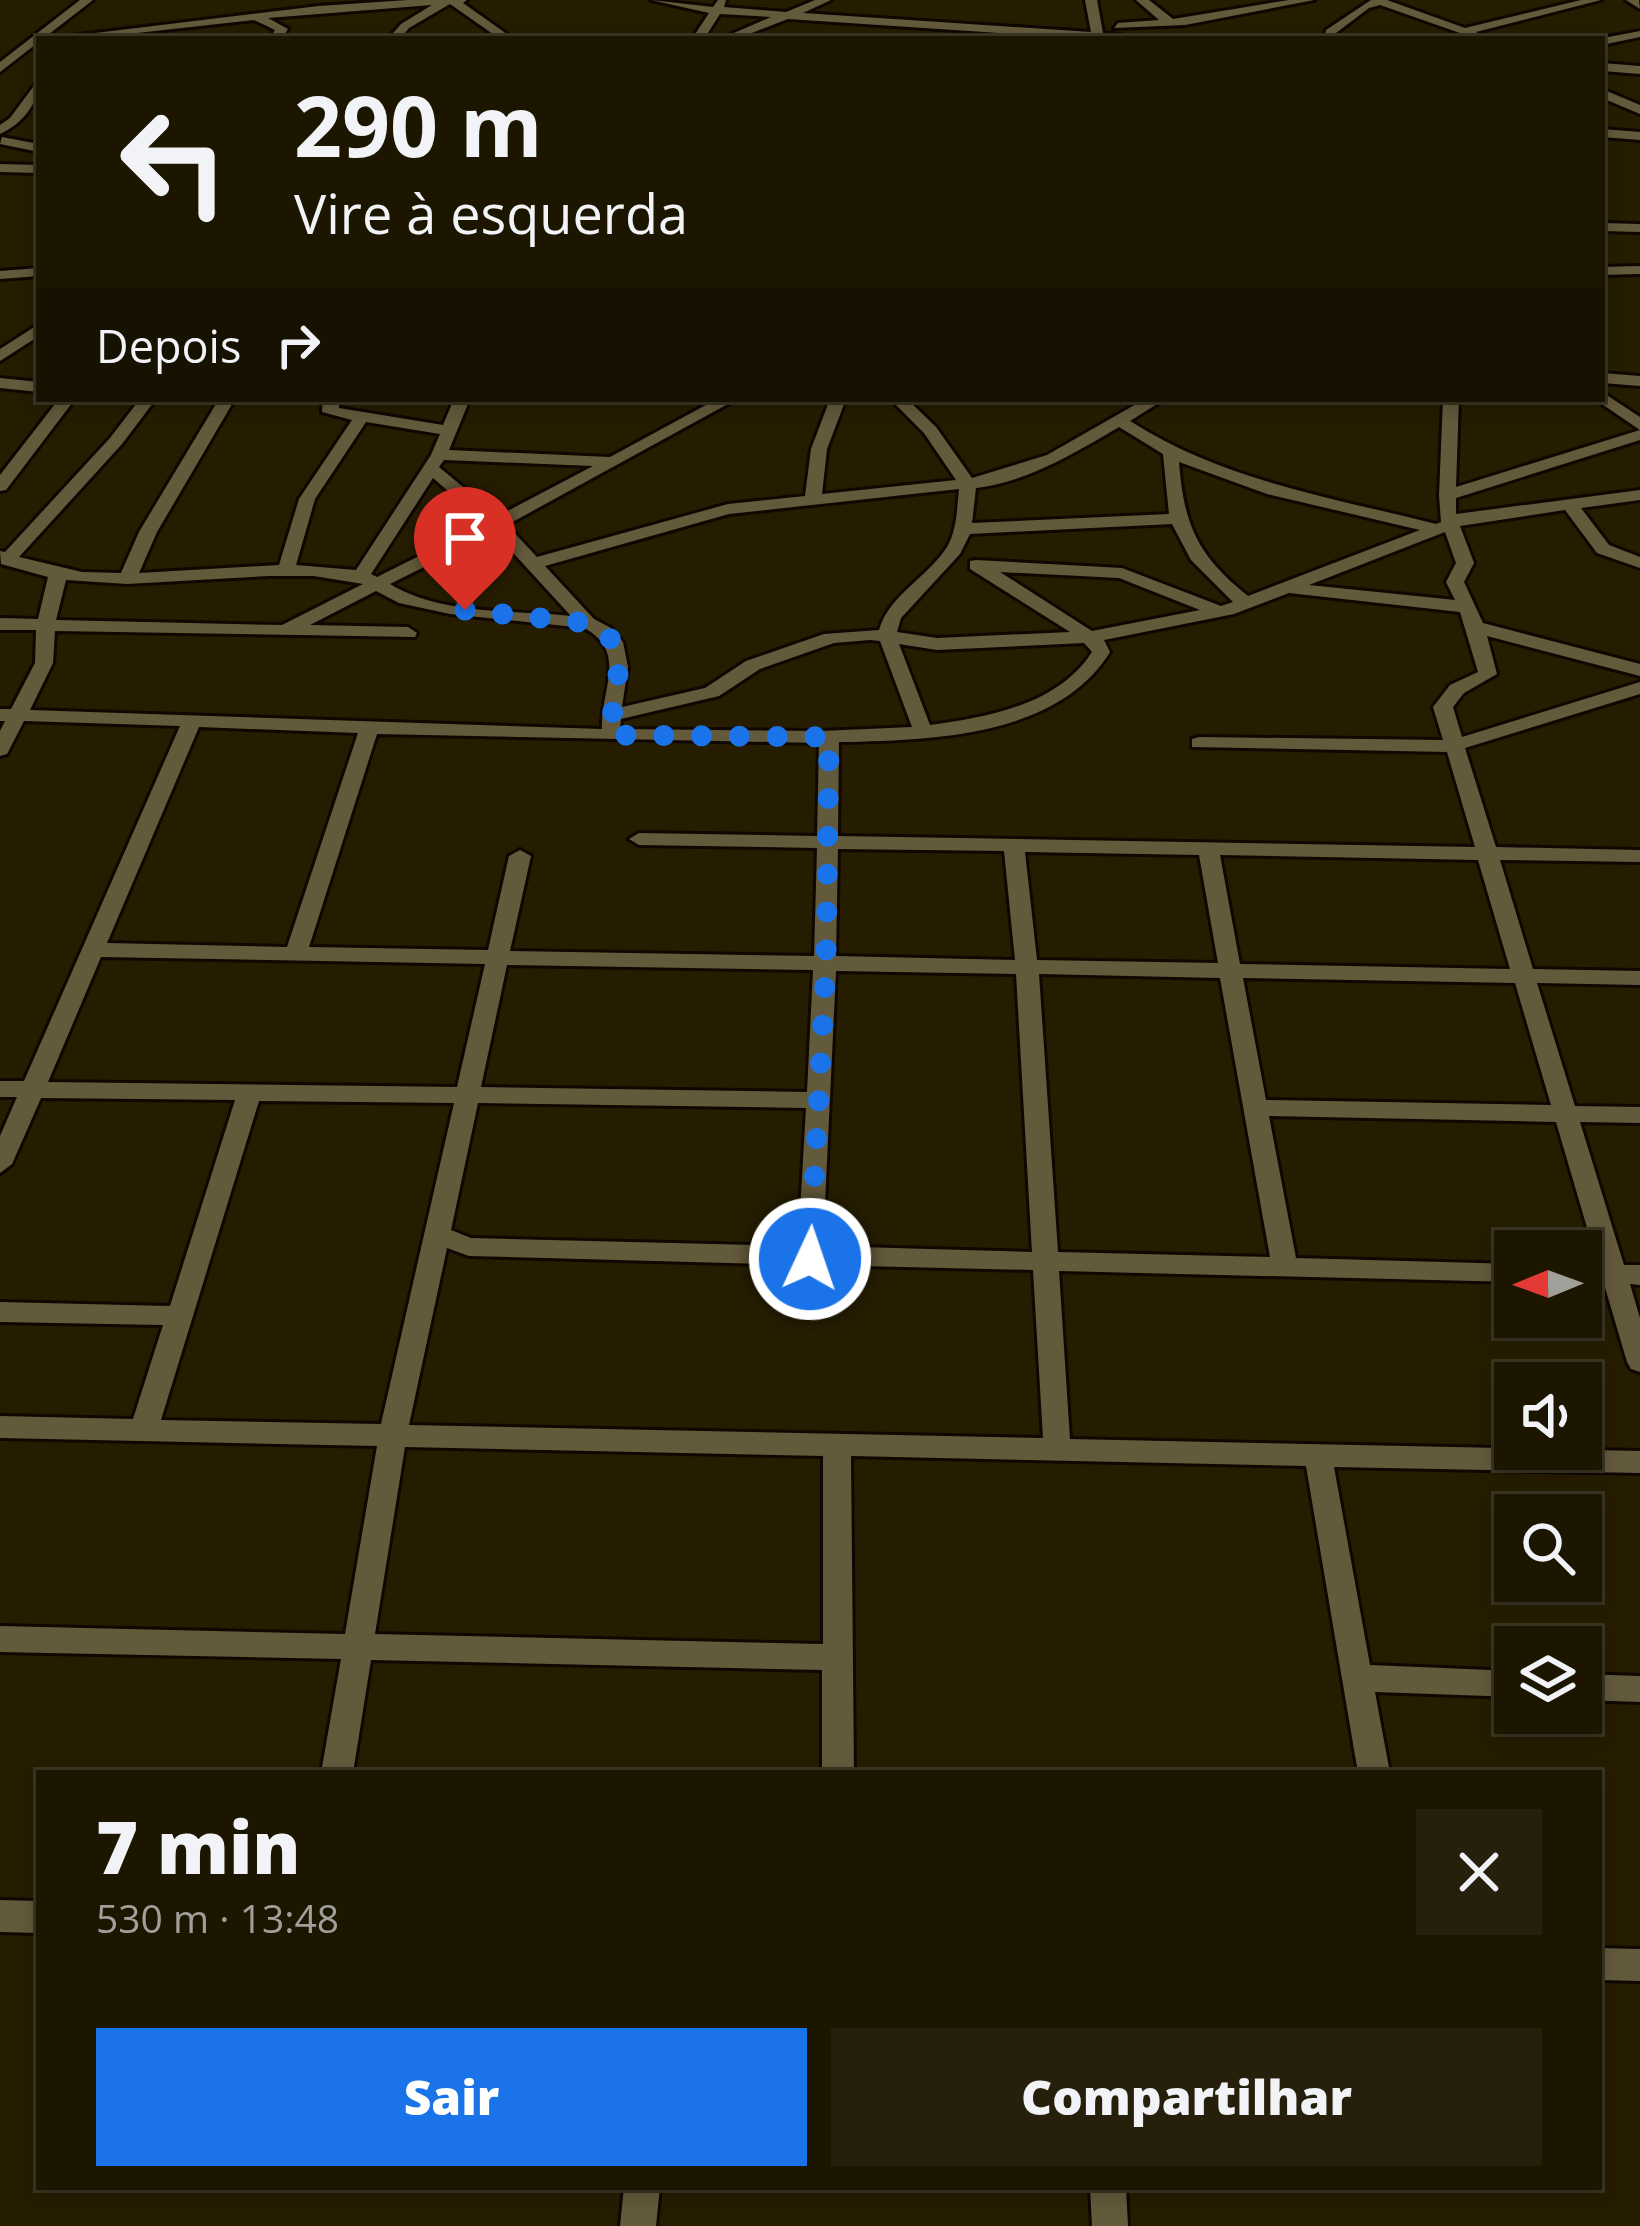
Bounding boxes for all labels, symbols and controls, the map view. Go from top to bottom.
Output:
text: 290 m [294,67,542,182]
icon: left [96,84,252,240]
text: Vire à esquerda [294,176,688,250]
icon: right [265,312,331,378]
text: Depois [96,315,241,376]
pin [414,487,516,610]
icon: arrive [432,505,498,571]
position arrow [747,1196,873,1322]
north arrow [1494,1230,1602,1338]
map controls [1494,1230,1602,1734]
button: sound [1494,1362,1602,1470]
button: search [1494,1494,1602,1602]
button: layers [1494,1626,1602,1734]
text: 7 min [96,1797,301,1895]
button: close [1416,1809,1542,1935]
text: 530 m · 13:48 [96,1891,339,1944]
button: Sair [96,2028,807,2166]
button: Compartilhar [831,2028,1542,2166]

